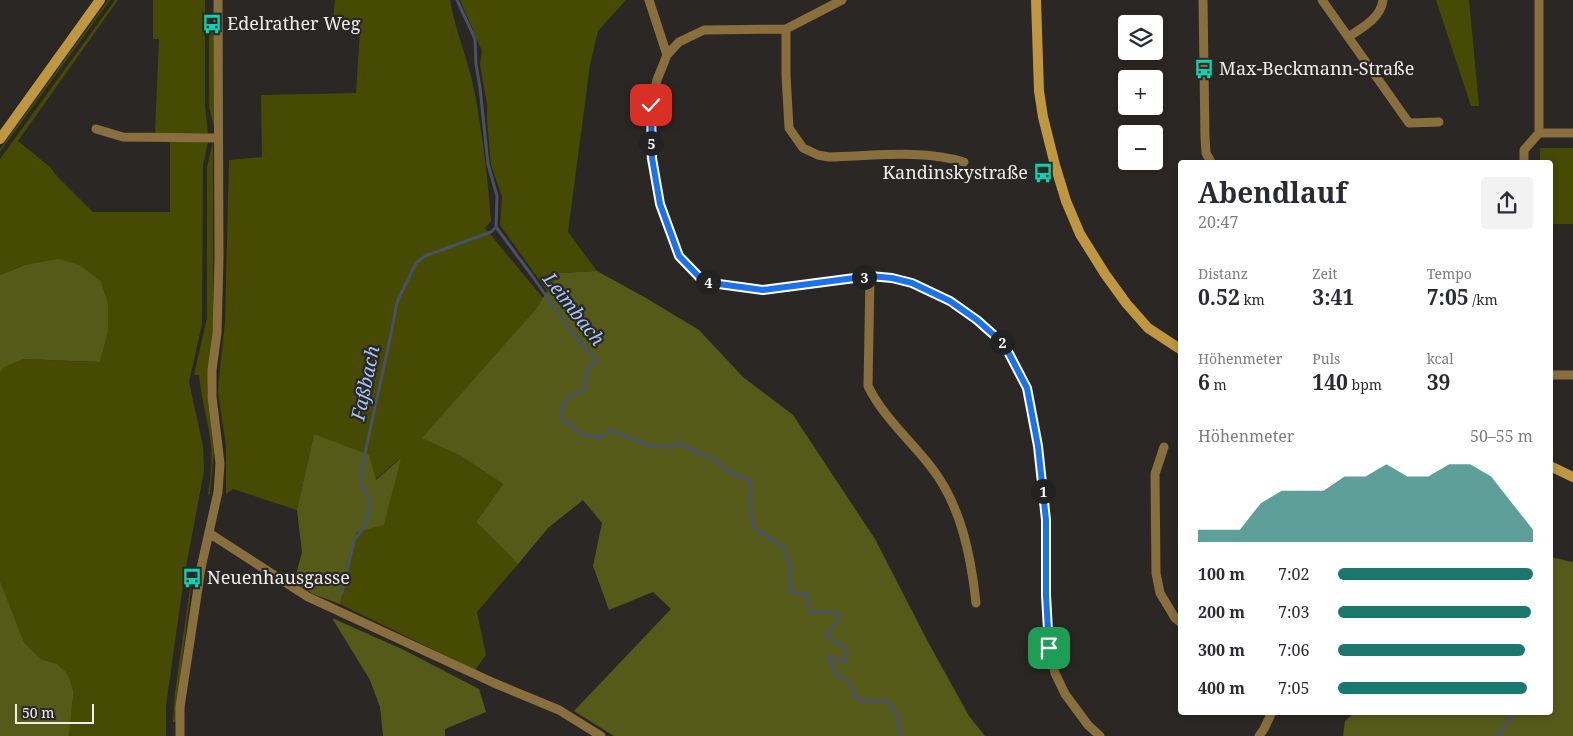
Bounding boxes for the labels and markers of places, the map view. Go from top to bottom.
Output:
place label: Edelrather Weg [227,11,361,35]
bus stop icon: Edelrather Weg [201,13,223,35]
place label: Max-Beckmann-Straße [1219,56,1414,80]
bus stop icon: Max-Beckmann-Straße [1193,58,1215,80]
pin [630,84,672,126]
pin: 5 [638,130,664,156]
place label: Kandinskystraße [882,160,1028,184]
bus stop icon: Kandinskystraße [1032,162,1054,184]
pin: 3 [852,264,876,290]
pin: 4 [696,270,720,294]
pin: 2 [990,330,1014,354]
pin: 1 [1030,478,1056,504]
place label: Neuenhausgasse [207,565,350,589]
bus stop icon: Neuenhausgasse [181,567,203,589]
pin [1028,627,1070,669]

